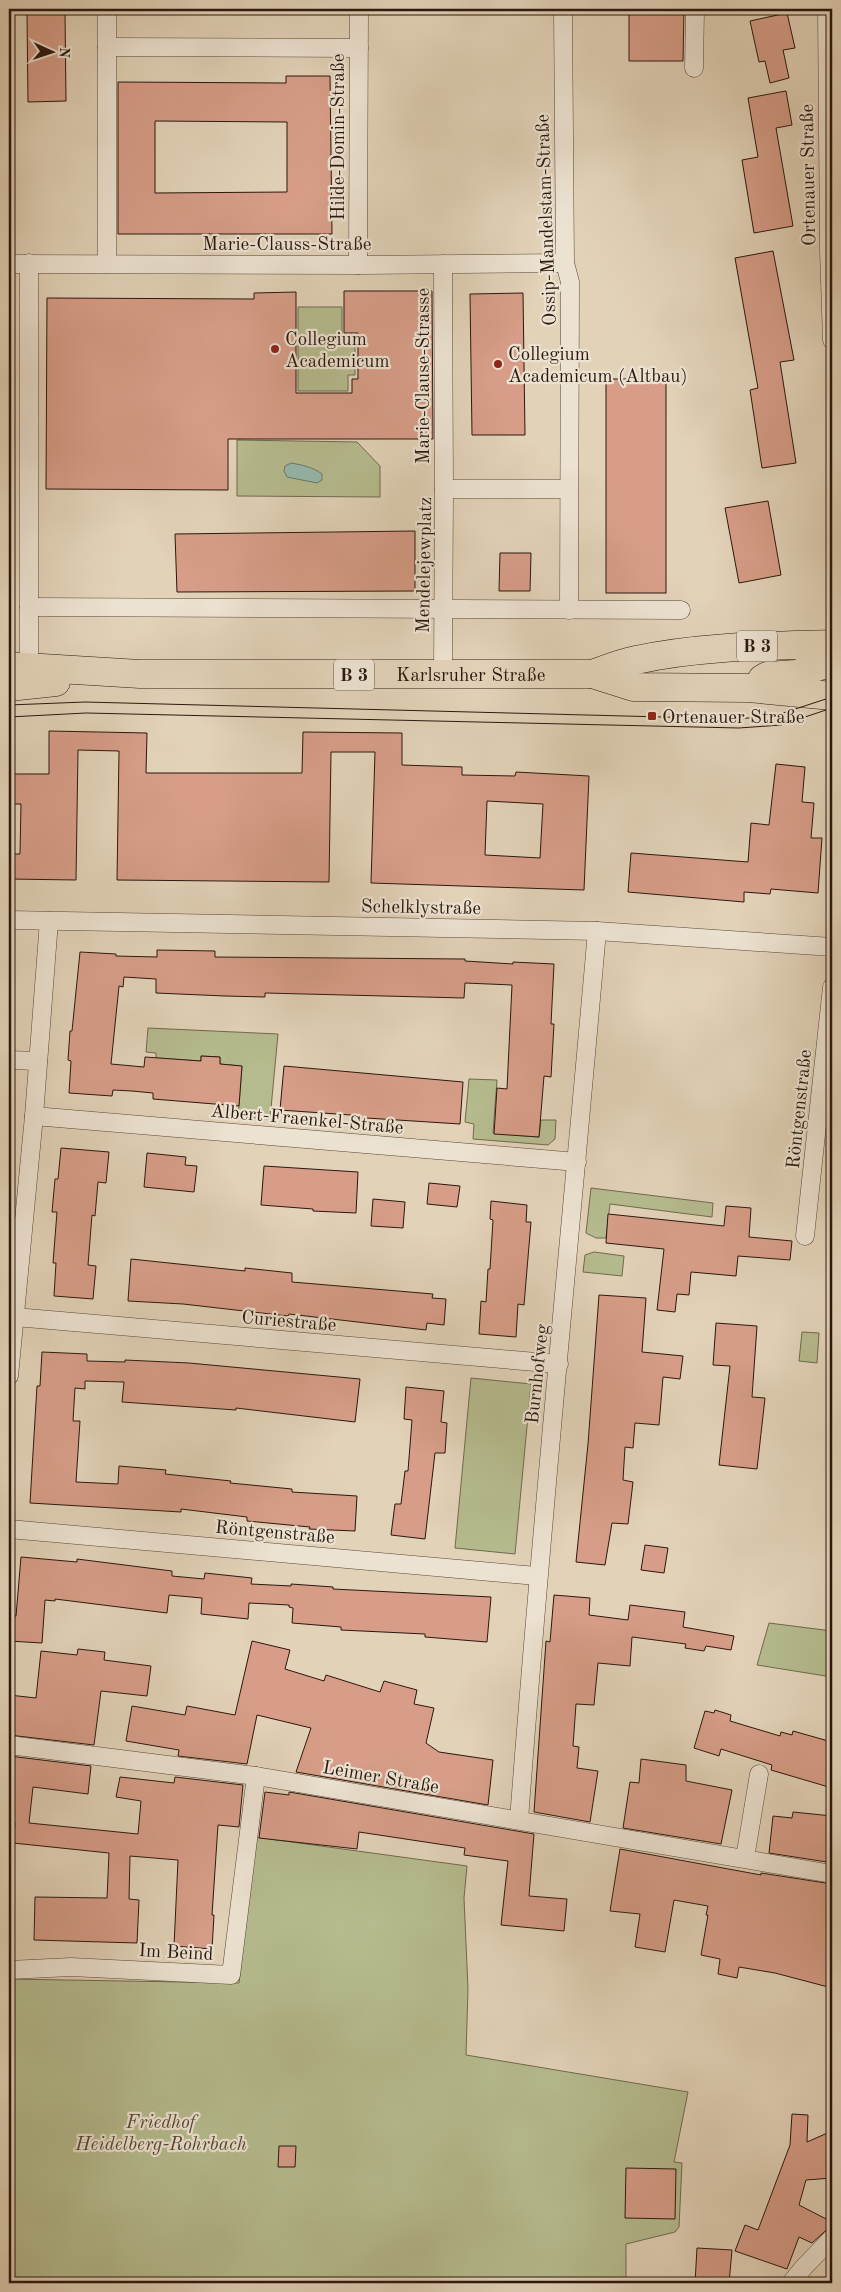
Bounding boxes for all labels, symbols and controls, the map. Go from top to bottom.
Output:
north arrow [28,28,78,78]
text: N [57,47,71,59]
street label: Hilde-Domin-Straße [330,53,349,221]
street label: Ortenauer Straße [799,104,820,246]
street label: Ossip-Mandelstam-Straße [534,114,561,326]
street label: Marie-Clauss-Straße [202,236,372,255]
street label: Marie-Clause-Strasse [415,288,434,464]
place label: Collegium Academicum [285,331,390,372]
marker: Collegium Academicum [269,343,281,355]
place label: Collegium Academicum (Altbau) [508,346,688,387]
marker: Collegium Academicum (Altbau) [492,358,504,370]
street label: Mendelejewplatz [415,497,436,633]
road number: B 3 [737,630,777,661]
road number: B 3 [334,660,374,690]
street label: Karlsruher Straße [396,667,546,686]
place label: Ortenauer Straße [662,709,804,728]
marker: Ortenauer Straße [646,710,658,722]
street label: Schelklystraße [361,898,481,919]
street label: Röntgenstraße [785,1049,816,1170]
street label: Albert-Fraenkel-Straße [209,1103,404,1138]
street label: Curiestraße [240,1309,337,1336]
street label: Burnhofweg [524,1323,553,1425]
street label: Röntgenstraße [214,1519,335,1548]
street label: Leimer Straße [321,1759,440,1798]
street label: Im Beind [138,1942,214,1965]
park label: Friedhof Heidelberg-Rohrbach [74,2114,247,2155]

